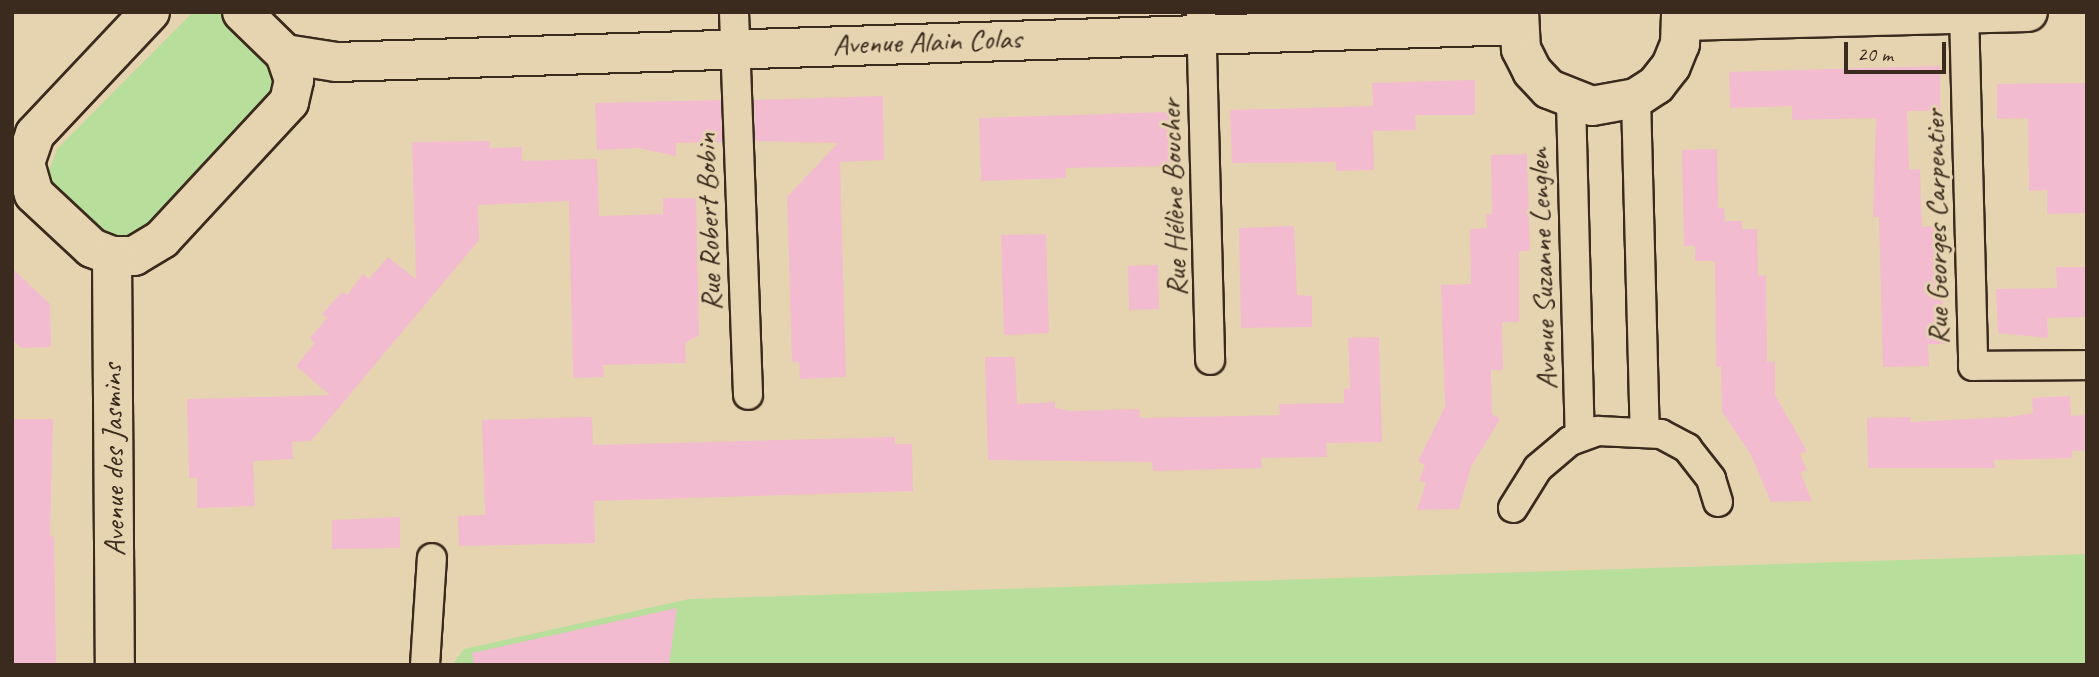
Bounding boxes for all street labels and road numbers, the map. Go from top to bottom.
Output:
street label: Avenue Alain Colas [832,20,1022,62]
street label: Rue Hélène Boucher [1152,99,1194,297]
street label: Rue Georges Carpentier [1916,109,1956,345]
street label: Rue Robert Bobin [687,132,729,312]
street label: Avenue Suzanne Lenglen [1520,147,1564,391]
street label: Avenue des Jasmins [93,362,133,558]

